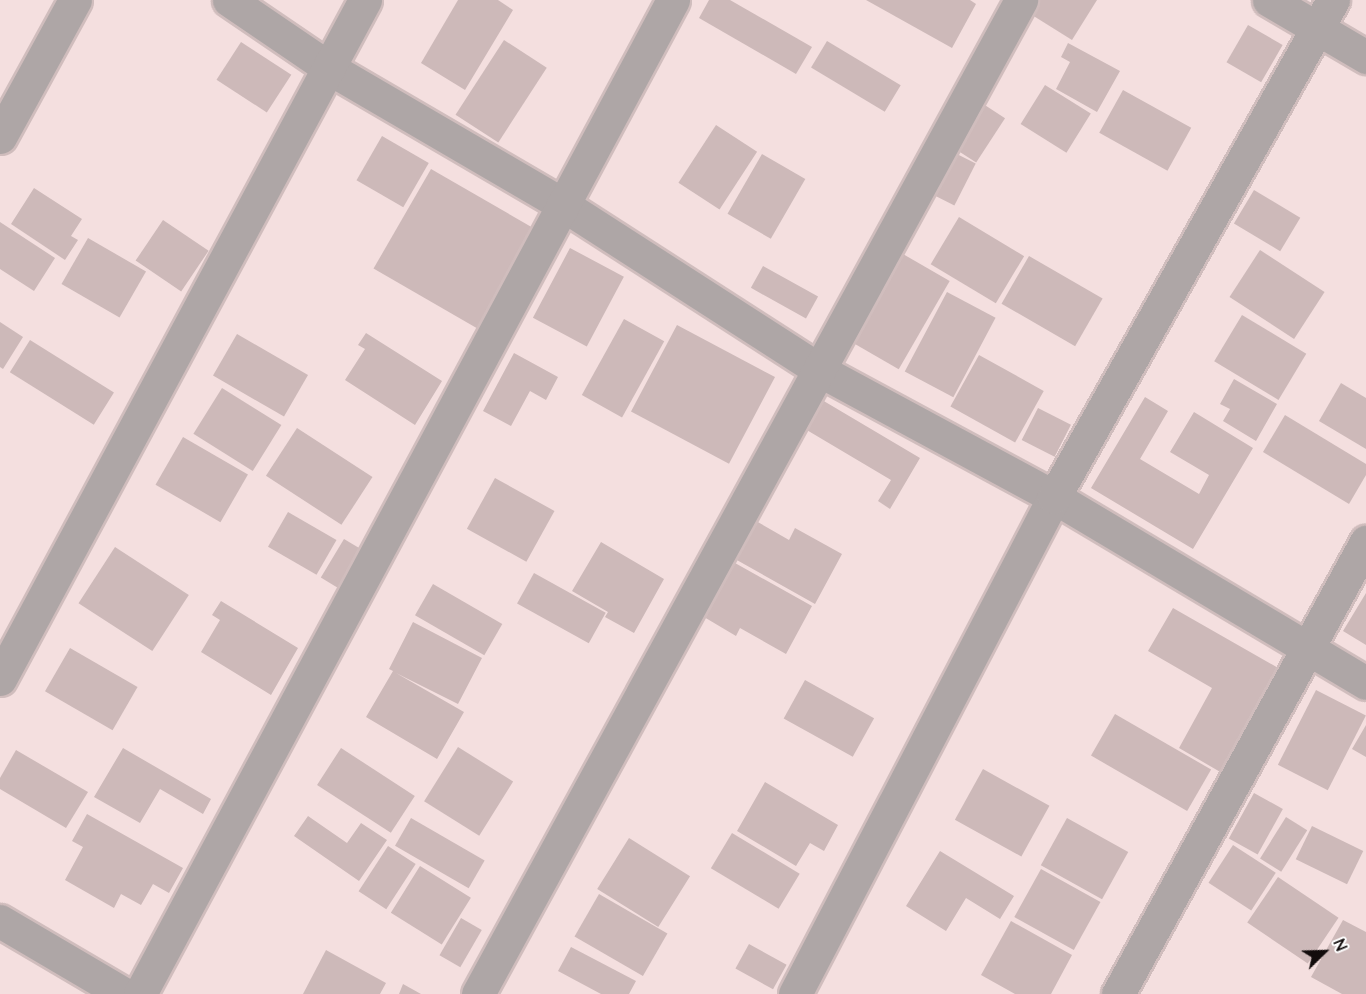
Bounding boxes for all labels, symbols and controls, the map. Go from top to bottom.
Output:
north arrow [1294,922,1354,982]
text: N [1329,936,1352,954]

